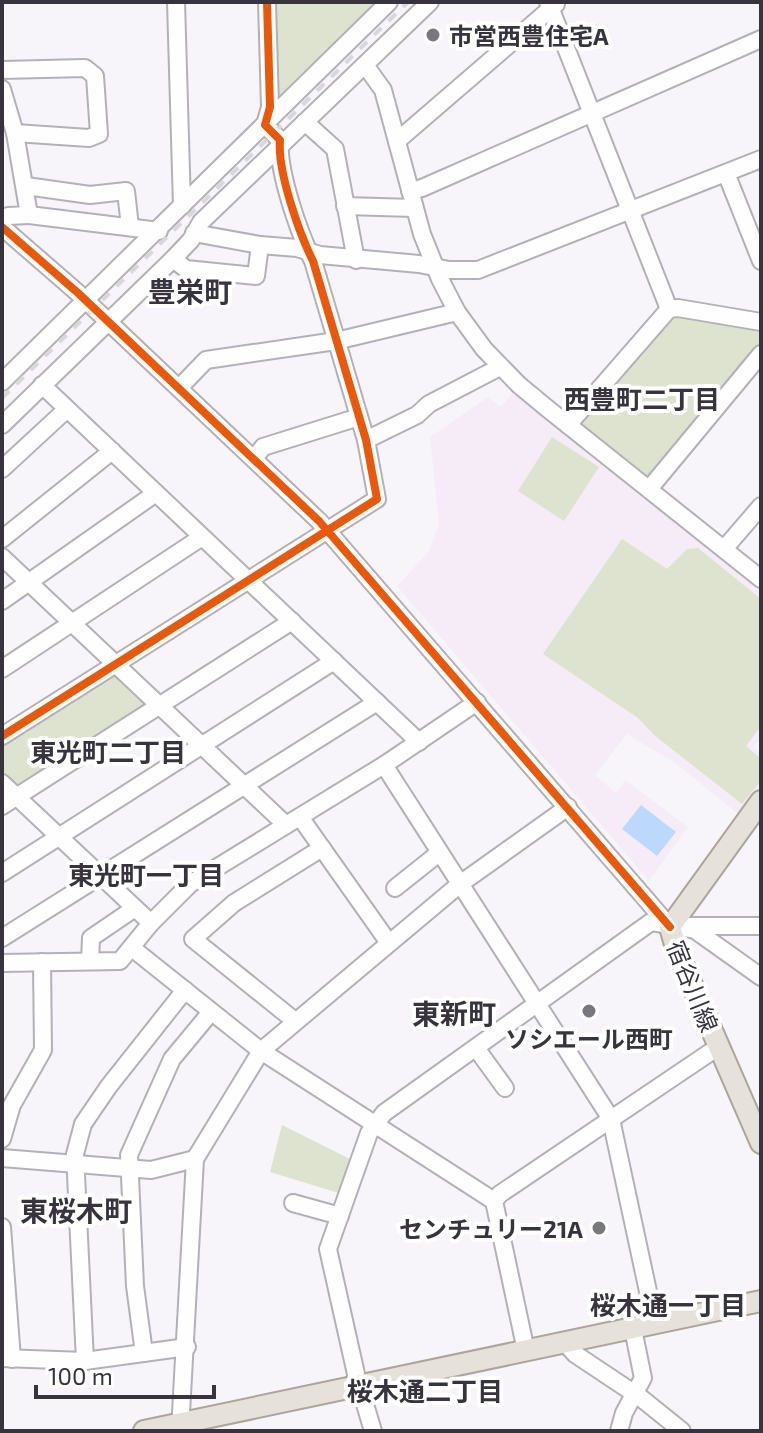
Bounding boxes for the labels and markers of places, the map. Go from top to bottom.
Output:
place label: 市営西豊住宅A [449,21,609,50]
marker: 市営西豊住宅A [424,26,442,44]
marker: ソシエール西町 [580,1002,598,1020]
place label: ソシエール西町 [505,1024,673,1053]
place label: センチュリー21A [399,1214,583,1243]
marker: センチュリー21A [590,1219,608,1237]

